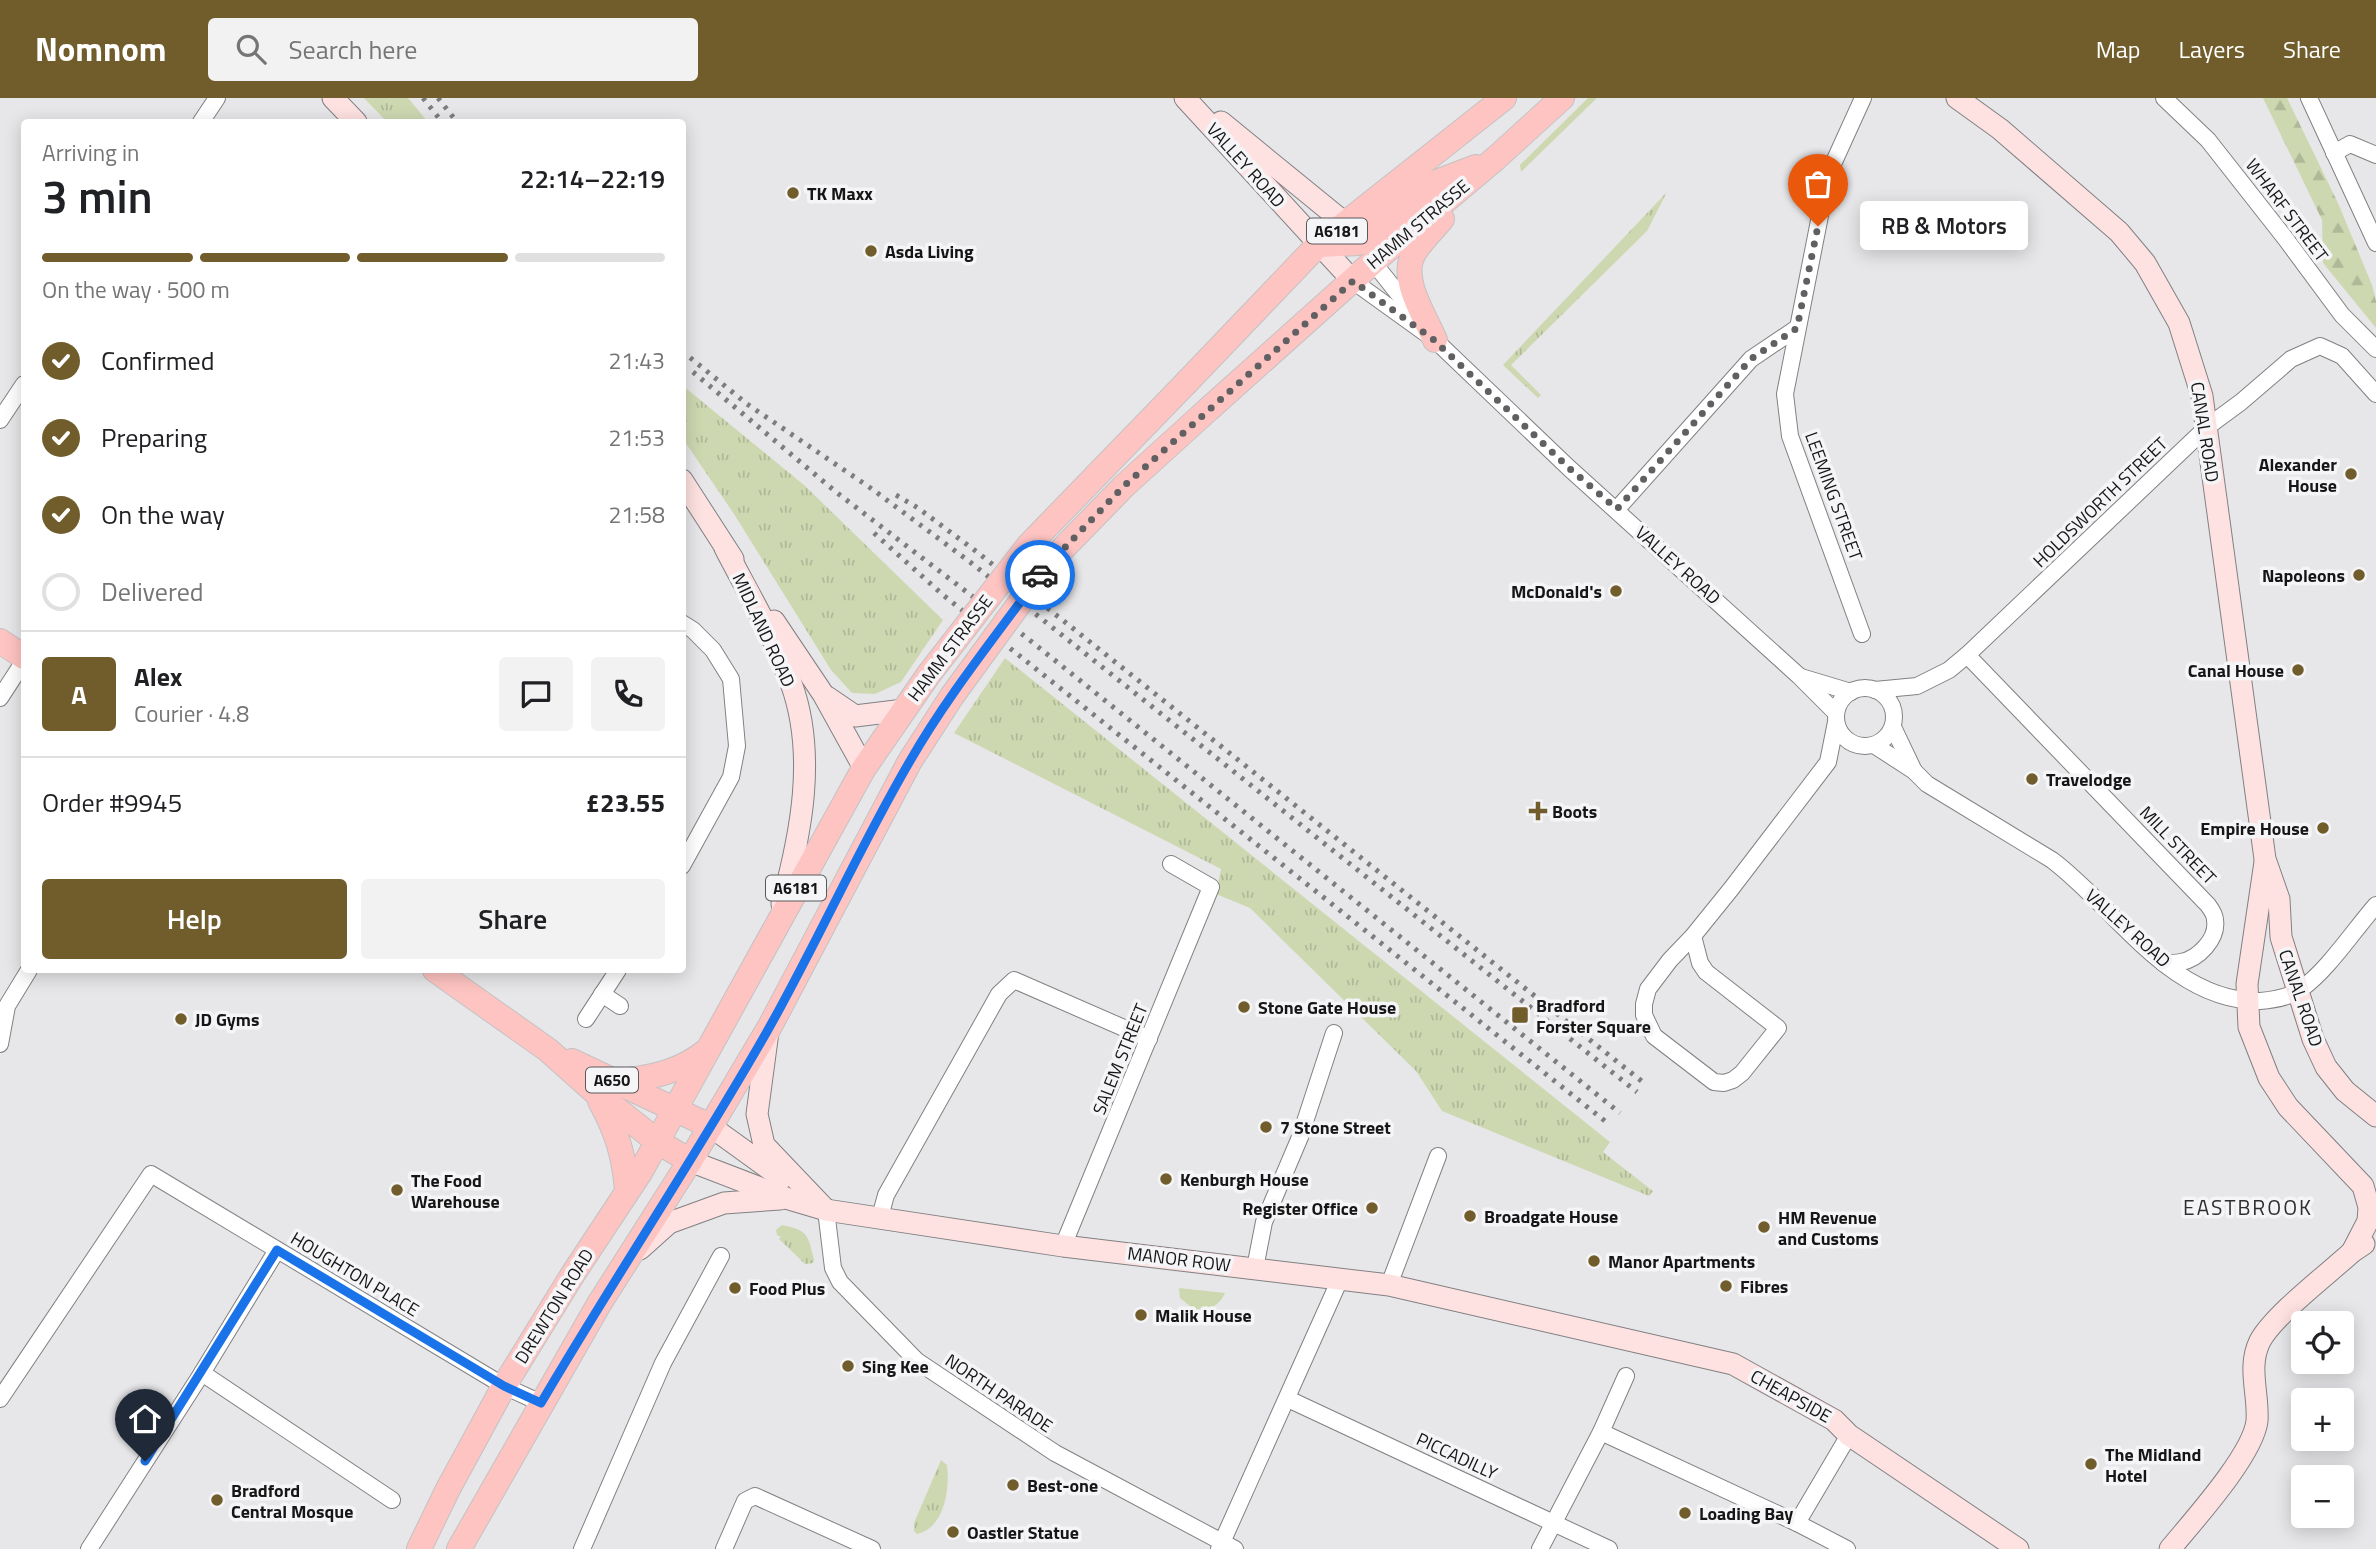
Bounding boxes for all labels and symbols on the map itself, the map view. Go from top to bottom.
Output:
street label: VALLEY ROAD [1200,116,1292,214]
street label: WHARF STREET [2239,153,2335,268]
pin [1788,154,1848,226]
street label: HAMM STRASSE [1361,173,1475,275]
place label: TK Maxx [807,180,873,207]
marker: TK Maxx [785,185,801,201]
callout: RB & Motors [1860,202,2028,250]
road number: A6181 [1307,218,1367,244]
place label: Asda Living [885,238,974,265]
marker: Asda Living [863,243,879,259]
street label: CANAL ROAD [2184,380,2226,484]
street label: LEEMING STREET [1798,428,1870,565]
street label: HOLDSWORTH STREET [2027,430,2174,574]
place label: Alexander House [2259,451,2337,499]
marker: Alexander House [2343,466,2359,482]
street label: VALLEY ROAD [1629,519,1727,611]
courier [1005,540,1075,610]
place label: Napoleons [2262,562,2345,589]
marker: Napoleons [2351,567,2367,583]
street label: MIDLAND ROAD [726,568,802,692]
place label: McDonald's [1511,578,1602,605]
marker: McDonald's [1608,583,1624,599]
street label: HAMM STRASSE [901,589,999,707]
place label: Canal House [2188,657,2284,684]
marker: Canal House [2290,662,2306,678]
place label: Travelodge [2046,766,2131,793]
marker: Travelodge [2024,771,2040,787]
place label: Boots [1552,798,1597,825]
street label: MILL STREET [2133,799,2223,891]
marker: Boots [1530,803,1546,819]
place label: Empire House [2200,815,2309,842]
marker: Empire House [2315,820,2331,836]
road number: A6181 [766,876,826,901]
street label: VALLEY ROAD [2079,882,2177,974]
street label: CANAL ROAD [2272,946,2330,1050]
place label: Bradford Forster Square [1536,992,1651,1040]
place label: Stone Gate House [1258,994,1396,1021]
street label: SALEM STREET [1085,999,1155,1119]
marker: Stone Gate House [1236,999,1252,1015]
marker: Bradford Forster Square [1510,1005,1530,1025]
place label: JD Gyms [195,1006,259,1033]
marker: JD Gyms [173,1011,189,1027]
road number: A650 [586,1068,638,1092]
place label: 7 Stone Street [1280,1114,1391,1141]
marker: 7 Stone Street [1258,1119,1274,1135]
place label: Kenburgh House [1180,1166,1309,1193]
place label: The Food Warehouse [411,1167,500,1215]
marker: Kenburgh House [1158,1171,1174,1187]
marker: The Food Warehouse [389,1182,405,1198]
district label: EASTBROOK [2183,1191,2313,1223]
place label: Register Office [1242,1195,1358,1222]
marker: Register Office [1364,1200,1380,1216]
place label: Broadgate House [1484,1203,1618,1230]
place label: HM Revenue and Customs [1778,1204,1879,1252]
marker: Broadgate House [1462,1208,1478,1224]
marker: HM Revenue and Customs [1756,1219,1772,1235]
street label: HOUGHTON PLACE [286,1225,424,1323]
street label: MANOR ROW [1126,1239,1232,1279]
street label: DREWTON ROAD [508,1243,600,1369]
place label: Manor Apartments [1608,1248,1755,1275]
marker: Manor Apartments [1586,1253,1602,1269]
place label: Fibres [1740,1273,1788,1300]
place label: Food Plus [749,1275,825,1302]
marker: Fibres [1718,1278,1734,1294]
marker: Food Plus [727,1280,743,1296]
place label: Malik House [1155,1302,1252,1329]
marker: Malik House [1133,1307,1149,1323]
street label: NORTH PARADE [940,1347,1058,1439]
place label: Sing Kee [862,1353,929,1380]
marker: Sing Kee [840,1358,856,1374]
street label: CHEAPSIDE [1746,1363,1837,1429]
pin [115,1389,175,1461]
street label: PICCADILLY [1412,1425,1502,1487]
place label: The Midland Hotel [2105,1441,2201,1489]
marker: The Midland Hotel [2083,1456,2099,1472]
place label: Best-one [1027,1472,1098,1499]
place label: Bradford Central Mosque [231,1477,353,1525]
marker: Best-one [1005,1477,1021,1493]
marker: Bradford Central Mosque [209,1492,225,1508]
place label: Loading Bay [1699,1500,1793,1527]
marker: Loading Bay [1677,1505,1693,1521]
place label: Oastler Statue [967,1519,1079,1546]
marker: Oastler Statue [945,1524,961,1540]

